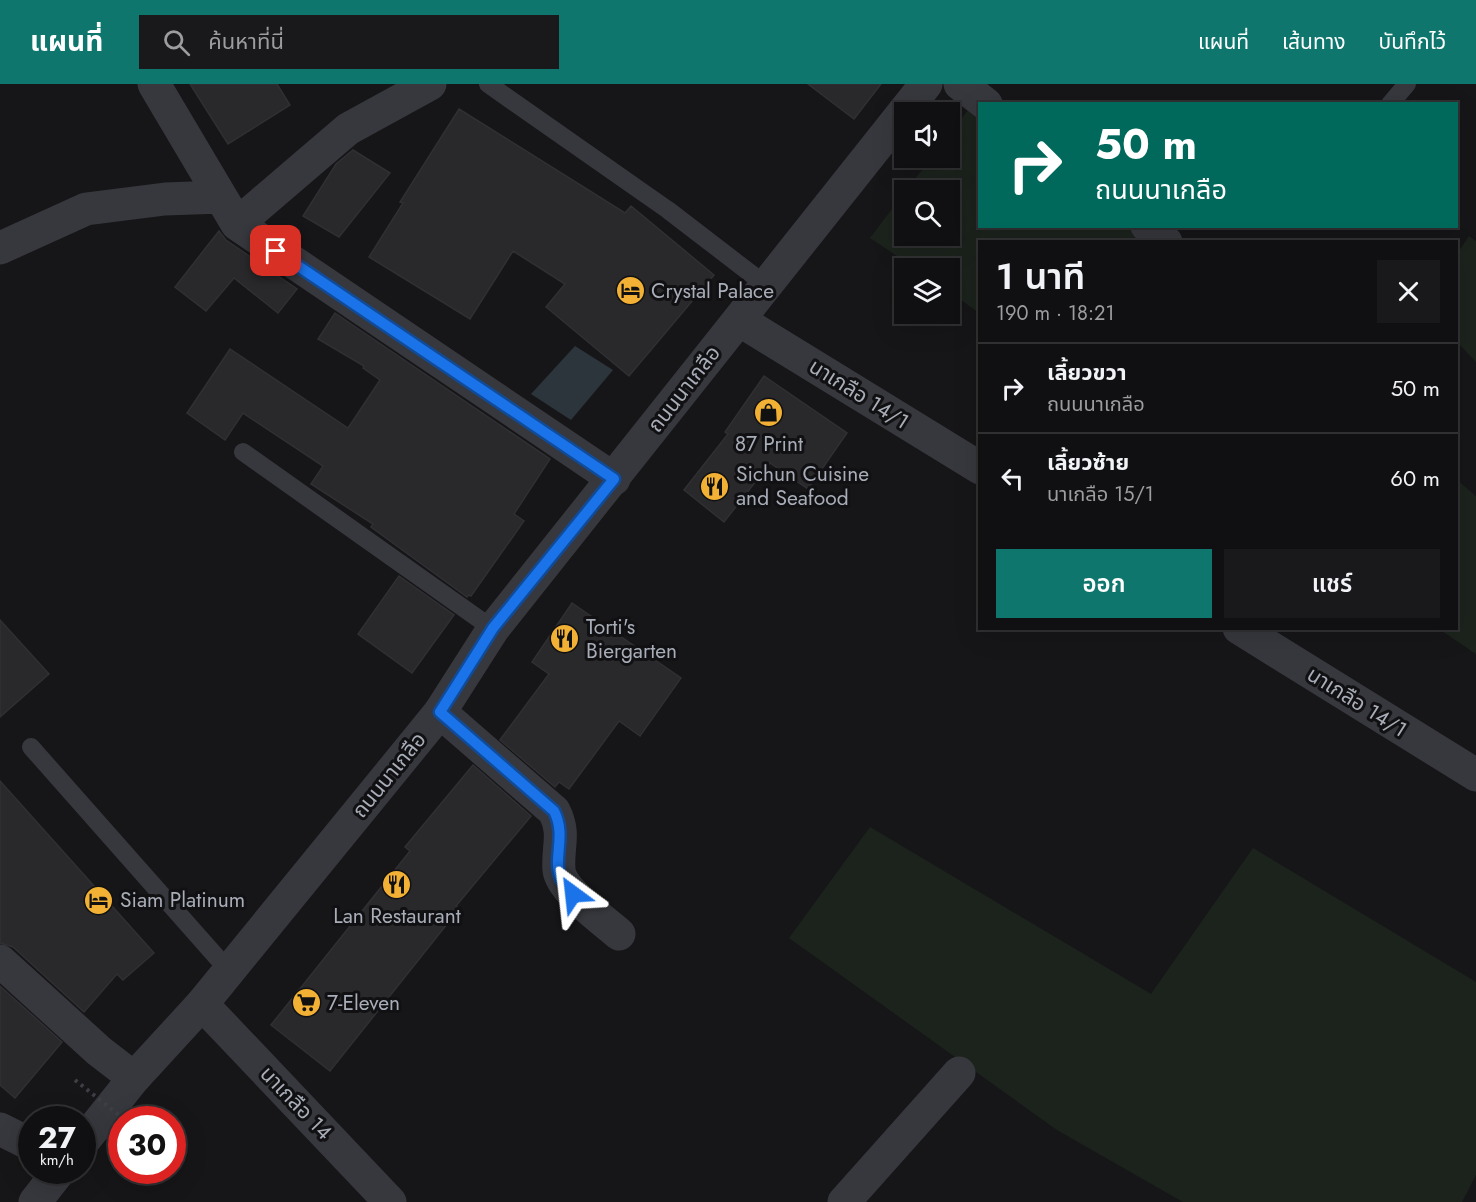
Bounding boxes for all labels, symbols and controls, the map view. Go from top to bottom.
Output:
search box [139,15,559,69]
text: แผนที่ [30,21,103,62]
text: ค้นหาที่นี่ [208,25,284,57]
icon: search [160,26,193,59]
text: แผนที่ [1198,27,1249,57]
text: เส้นทาง [1282,27,1346,57]
text: บันทึกไว้ [1379,27,1446,57]
map controls [894,102,960,324]
button: sound [894,102,960,168]
text: 50 m [1095,114,1197,175]
icon: right [996,126,1074,204]
text: ถนนนาเกลือ [1095,170,1227,209]
button: search [894,180,960,246]
pin [250,225,301,276]
icon: arrive [259,234,292,267]
text: 1 นาที [996,250,1085,302]
button: layers [894,258,960,324]
button: close [1377,260,1440,323]
hotel icon: Crystal Palace [614,275,646,307]
place label: Crystal Palace [651,276,774,306]
text: 190 m · 18:21 [996,299,1114,328]
street label: ถนนนาเกลือ [641,339,727,439]
street label: นาเกลือ 14/1 [803,351,915,437]
text: เลี้ยวขวา [1047,356,1127,388]
icon: right [996,372,1029,405]
text: 50 m [1391,372,1440,404]
text: ถนนนาเกลือ [1047,390,1145,419]
shop icon: 87 Print [753,397,785,429]
place label: 87 Print [735,429,803,459]
text: เลี้ยวซ้าย [1047,446,1129,478]
place label: Sichun Cuisine and Seafood [736,459,869,513]
icon: left [996,462,1029,495]
text: 60 m [1390,462,1440,494]
restaurant icon: Sichun Cuisine and Seafood [699,470,731,502]
text: นาเกลือ 15/1 [1047,480,1154,509]
button: ออก [996,549,1212,618]
button: แชร์ [1224,549,1440,618]
place label: Torti's Biergarten [586,612,677,666]
restaurant icon: Torti's Biergarten [549,623,581,655]
street label: นาเกลือ 14/1 [1301,659,1413,745]
street label: ถนนนาเกลือ [345,726,433,824]
position arrow [541,862,605,926]
restaurant icon: Lan Restaurant [381,869,413,901]
hotel icon: Siam Platinum [83,884,115,916]
place label: Siam Platinum [120,885,245,915]
place label: Lan Restaurant [333,901,461,931]
supermarket icon: 7-Eleven [290,987,322,1019]
place label: 7-Eleven [327,988,400,1018]
street label: นาเกลือ 14 [253,1059,339,1147]
speed limit sign: 30 [108,1106,186,1184]
text: 27 [38,1116,76,1159]
text: km/h [40,1149,74,1171]

